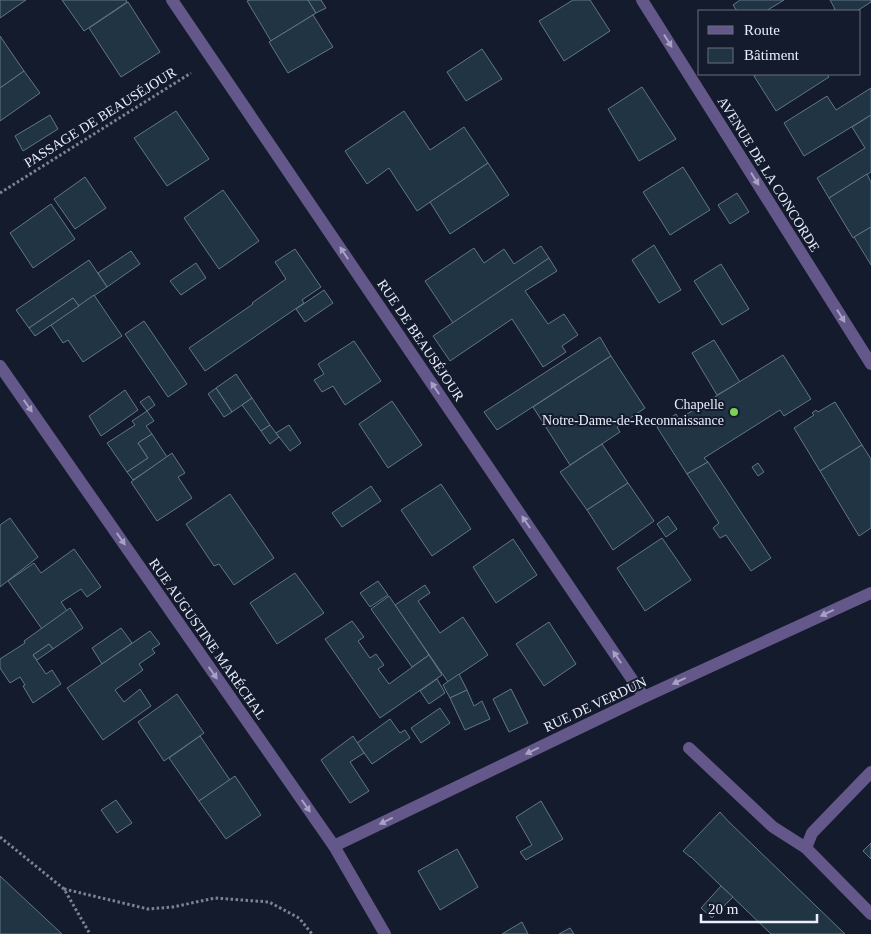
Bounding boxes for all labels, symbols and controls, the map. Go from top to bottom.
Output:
legend [698,10,861,75]
text: Route [744,22,780,38]
one-way arrow [664,35,673,48]
text: Bâtiment [744,47,800,63]
street label: PASSAGE DE BEAUSÉJOUR [21,63,179,170]
street label: AVENUE DE LA CONCORDE [715,94,823,254]
one-way arrow [750,172,759,185]
one-way arrow [339,246,349,260]
street label: RUE DE BEAUSÉJOUR [374,276,468,404]
one-way arrow [836,310,846,323]
one-way arrow [430,381,440,395]
place label: Chapelle Notre-Dame-de-Reconnaissance [542,397,724,428]
one-way arrow [23,399,33,412]
marker: Chapelle Notre-Dame-de-Reconnaissance [728,406,740,418]
one-way arrow [521,516,531,529]
one-way arrow [116,532,126,546]
street label: RUE AUGUSTINE MARÉCHAL [146,555,270,723]
one-way arrow [820,609,834,617]
one-way arrow [612,650,622,664]
one-way arrow [208,666,218,679]
street label: RUE DE VERDUN [541,674,649,735]
one-way arrow [672,677,686,685]
one-way arrow [525,747,539,755]
one-way arrow [301,799,311,813]
one-way arrow [379,817,393,825]
scale bar [701,892,817,924]
text: 20 m [708,901,739,917]

